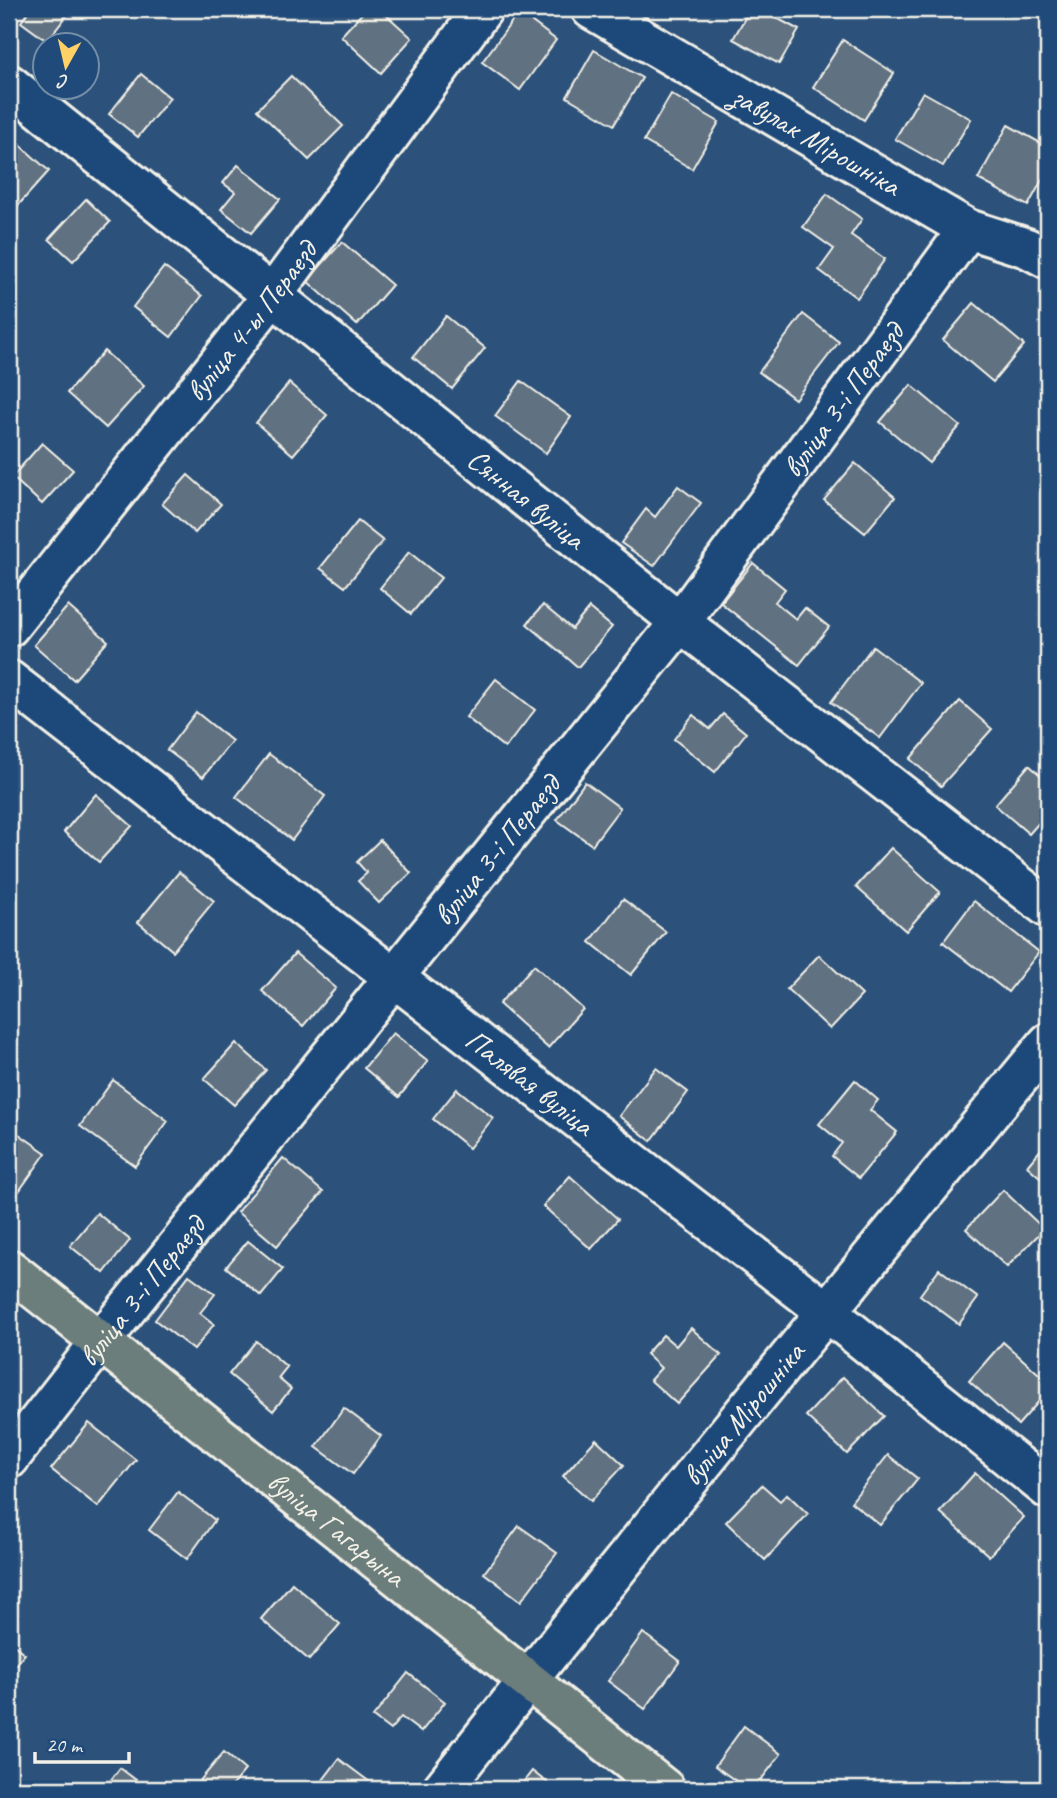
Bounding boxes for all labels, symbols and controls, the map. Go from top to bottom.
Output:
north arrow [32,32,102,102]
text: С [55,69,70,94]
street label: завулак Мірошніка [722,75,909,205]
street label: вуліца 4-ы Пераезд [177,231,327,409]
street label: вуліца 3-і Пераезд [773,313,914,485]
street label: Сянная вуліца [460,440,594,559]
street label: вуліца 3-і Пераезд [424,764,570,933]
street label: Палявая вуліца [458,1021,603,1145]
street label: вуліца 3-і Пераезд [69,1205,215,1374]
street label: вуліца Мірошніка [673,1333,814,1493]
street label: вуліца Гагарына [260,1462,415,1596]
scale bar [35,1721,130,1765]
text: 20 m [46,1732,84,1758]

